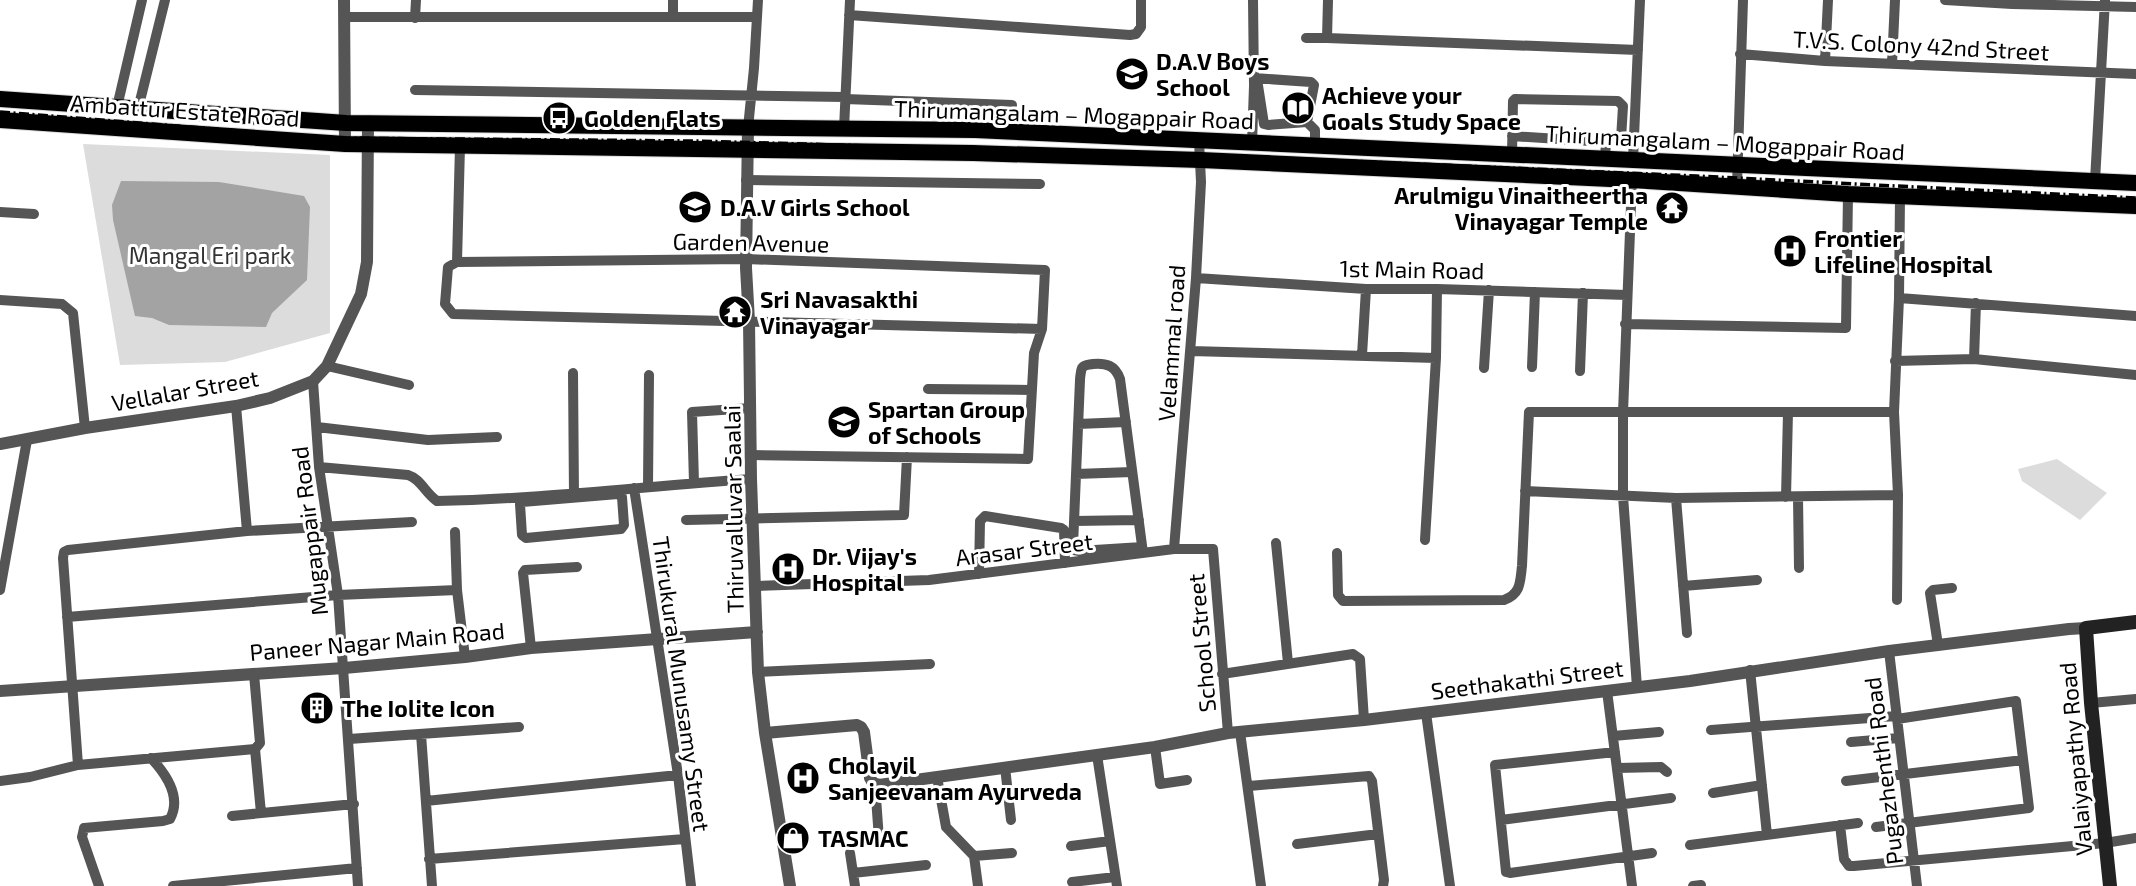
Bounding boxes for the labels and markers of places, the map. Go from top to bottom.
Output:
place label: D.A.V Boys School [1156,47,1269,101]
school or university icon: D.A.V Boys School [1113,55,1151,93]
place label: Achieve your Goals Study Space [1322,81,1521,135]
library icon: Achieve your Goals Study Space [1279,89,1317,127]
bus stop icon: Golden Flats [540,99,578,137]
place label: Golden Flats [584,104,721,132]
place label: Arulmigu Vinaitheertha Vinayagar Temple [1394,181,1648,235]
school or university icon: D.A.V Girls School [676,188,714,226]
temple icon: Arulmigu Vinaitheertha Vinayagar Temple [1653,189,1691,227]
place label: D.A.V Girls School [720,193,910,221]
place label: Frontier Lifeline Hospital [1814,224,1993,278]
hospital icon: Frontier Lifeline Hospital [1771,232,1809,270]
place label: Sri Navasakthi Vinayagar [760,285,918,339]
temple icon: Sri Navasakthi Vinayagar [716,293,754,331]
place label: Spartan Group of Schools [868,395,1025,449]
school or university icon: Spartan Group of Schools [825,403,863,441]
place label: Dr. Vijay's Hospital [812,542,917,596]
hospital icon: Dr. Vijay's Hospital [769,550,807,588]
building icon: The Iolite Icon [298,689,336,727]
place label: The Iolite Icon [342,694,495,722]
place label: Cholayil Sanjeevanam Ayurveda [828,751,1082,805]
hospital icon: Cholayil Sanjeevanam Ayurveda [784,759,822,797]
shop icon: TASMAC [774,819,812,857]
place label: TASMAC [818,824,908,852]

